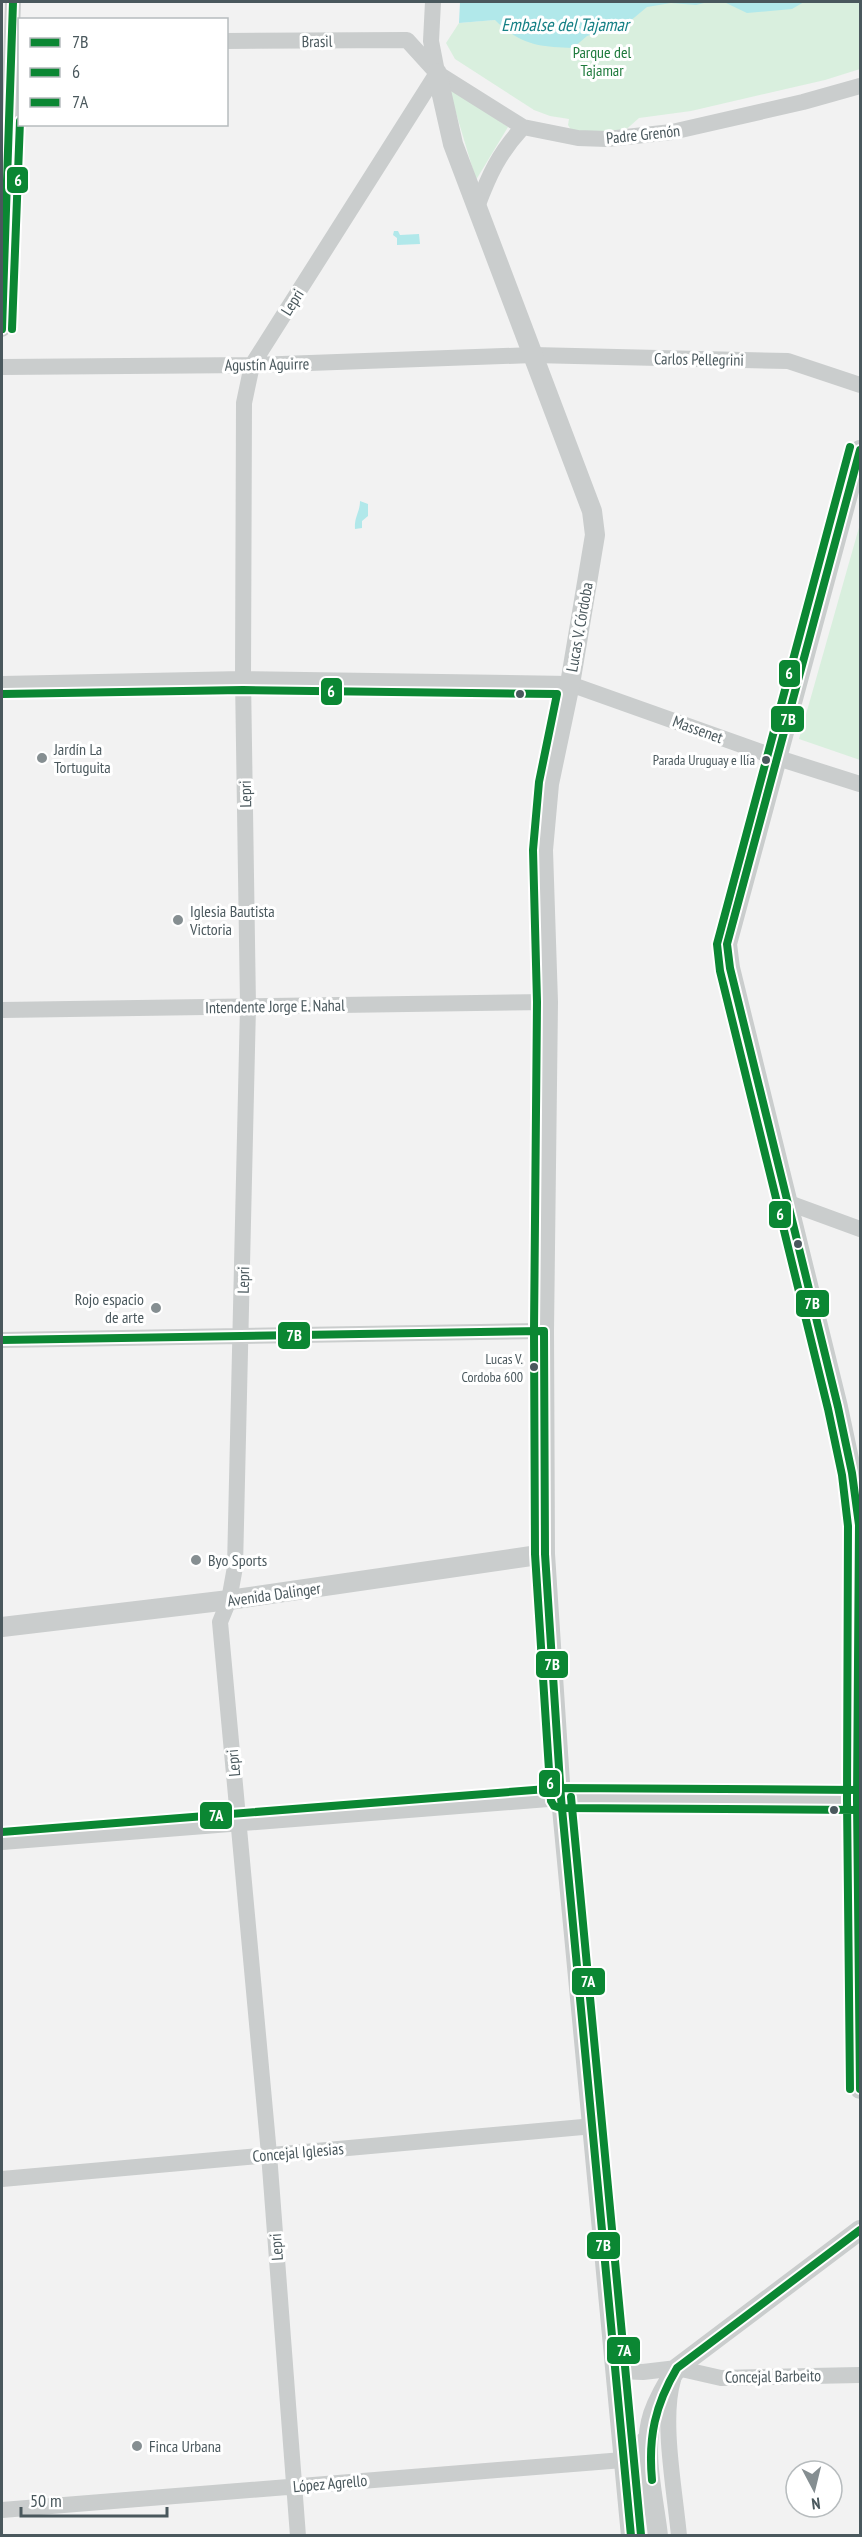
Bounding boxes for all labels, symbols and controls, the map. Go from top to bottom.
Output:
water label: Embalse del Tajamar [501,13,632,36]
legend [18,18,228,126]
text: 7B [72,30,89,53]
street label: Brasil [301,31,333,51]
park label: Parque del Tajamar [573,42,632,80]
text: 6 [72,60,80,83]
text: 7A [72,90,89,113]
street label: Padre Grenón [605,120,681,148]
line badge: 6 [6,166,29,194]
text: 6 [14,170,22,190]
street label: Lepri [276,285,308,319]
street label: Carlos Pellegrini [654,348,744,370]
street label: Agustín Aguirre [225,353,309,375]
street label: Lucas V. Córdoba [561,581,597,673]
line badge: 6 [778,659,801,688]
text: 6 [785,663,793,683]
line badge: 6 [320,677,343,706]
text: 6 [327,681,335,701]
unlabelled marker [514,688,526,700]
line badge: 7B [770,705,805,733]
text: 7B [780,709,796,729]
street label: Massenet [670,711,726,748]
place label: Jardín La Tortuguita [53,739,111,777]
marker: Jardín La Tortuguita [35,751,49,765]
place label: Parada Uruguay e Ilia [653,751,755,769]
marker: Parada Uruguay e Ilia [760,754,772,766]
street label: Lepri [235,780,255,808]
place label: Iglesia Bautista Victoria [189,901,275,939]
marker: Iglesia Bautista Victoria [171,913,185,927]
street label: Intendente Jorge E. Nahal [205,995,345,1017]
line badge: 6 [768,1200,792,1229]
text: 6 [776,1204,784,1224]
unlabelled marker [792,1238,804,1250]
street label: Lepri [233,1266,253,1294]
place label: Rojo espacio de arte [75,1289,144,1327]
line badge: 7B [795,1289,830,1318]
text: 7B [804,1293,820,1313]
marker: Rojo espacio de arte [149,1301,163,1315]
line badge: 7B [277,1321,311,1350]
text: 7B [286,1325,302,1345]
place label: Lucas V. Cordoba 600 [461,1350,523,1386]
marker: Lucas V. Cordoba 600 [528,1361,540,1373]
place label: Byo Sports [208,1550,267,1570]
marker: Byo Sports [189,1553,203,1567]
street label: Avenida Dalinger [226,1577,323,1610]
line badge: 7B [535,1650,569,1679]
text: 7B [544,1654,560,1674]
street label: Lepri [222,1748,244,1778]
line badge: 6 [538,1769,561,1798]
text: 6 [546,1773,554,1793]
line badge: 7A [199,1801,233,1830]
unlabelled marker [828,1804,840,1816]
text: 7A [209,1805,224,1825]
line badge: 7A [571,1967,606,1996]
text: 7A [581,1971,596,1991]
street label: Concejal Iglesias [252,2138,344,2166]
line badge: 7B [586,2231,621,2260]
street label: Lepri [265,2233,287,2261]
text: 7B [595,2235,611,2255]
line badge: 7A [606,2336,641,2365]
text: 7A [617,2340,632,2360]
street label: Concejal Barbeito [725,2365,821,2387]
place label: Finca Urbana [149,2436,221,2456]
marker: Finca Urbana [130,2439,144,2453]
north arrow [784,2459,844,2519]
street label: López Agrello [292,2470,368,2496]
scale bar [21,2480,166,2518]
text: 50 m [30,2489,62,2512]
text: N [810,2493,821,2514]

